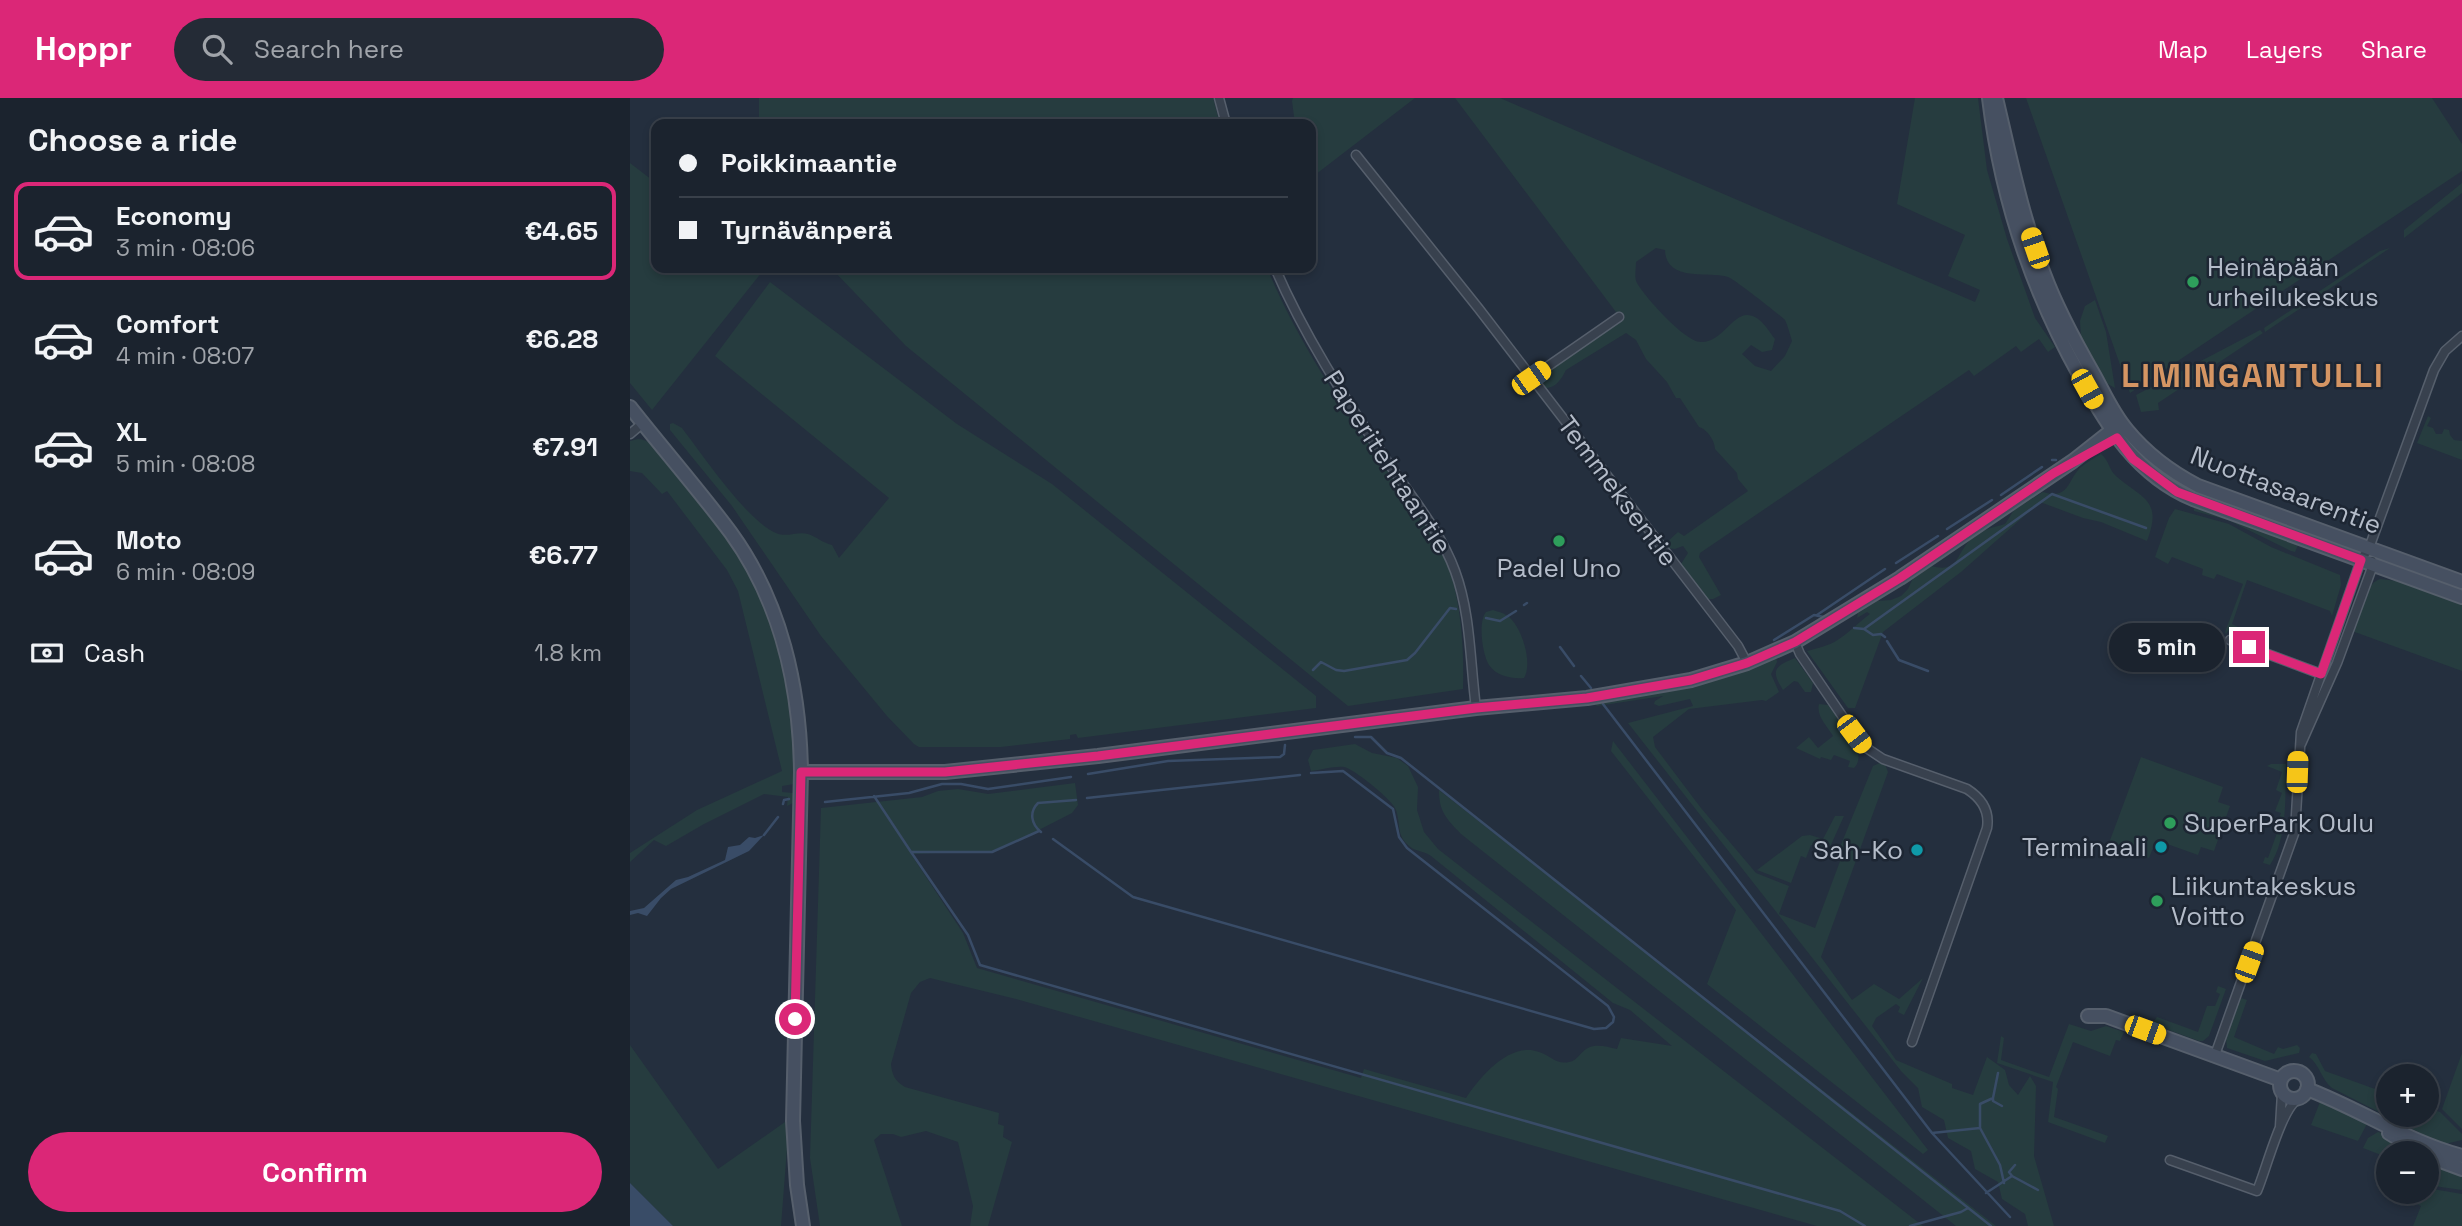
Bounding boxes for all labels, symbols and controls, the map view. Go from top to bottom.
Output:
search box [174,18,664,81]
text: Hoppr [35,28,132,70]
icon: search [198,30,236,68]
text: Search here [254,32,404,66]
text: Map [2158,34,2208,65]
text: Layers [2246,34,2323,65]
text: Share [2361,34,2427,65]
text: Choose a ride [28,120,238,160]
text: Poikkimaantie [721,146,897,180]
text: Economy [116,199,232,233]
icon: car [32,200,95,263]
text: Tyrnävänperä [721,213,893,247]
text: €4.65 [525,214,598,248]
car [2019,225,2052,271]
text: 3 min · 08:06 [116,233,255,263]
place label: Heinäpään urheilukeskus [2207,250,2379,314]
marker: Heinäpään urheilukeskus [2185,274,2201,290]
text: Comfort [116,307,219,341]
icon: car [32,308,95,371]
text: €6.28 [526,322,598,356]
text: 4 min · 08:07 [116,341,254,371]
district label: LIMINGANTULLI [2121,355,2385,397]
car [1508,357,1555,399]
street label: Paperitehtaantie [1316,364,1460,560]
car [2068,366,2107,412]
street label: Temmeksentie [1550,409,1686,573]
text: XL [116,415,147,449]
icon: car [32,416,95,479]
text: €7.91 [532,430,598,464]
street label: Nuottasaarentie [2186,438,2386,542]
text: 5 min · 08:08 [116,449,255,479]
text: Moto [116,523,182,557]
icon: car [32,524,95,587]
marker: Padel Uno [1551,533,1567,549]
text: €6.77 [529,538,598,572]
place label: Padel Uno [1497,551,1621,585]
text: 6 min · 08:09 [116,557,255,587]
callout: 5 min [2109,622,2224,672]
route end [2233,631,2265,663]
text: 5 min [2137,632,2197,662]
icon: cash [28,634,66,672]
text: Cash [84,636,145,670]
text: 1.8 km [534,638,602,668]
car [1833,711,1876,757]
car [2286,751,2309,793]
place label: SuperPark Oulu [2184,806,2374,840]
marker: SuperPark Oulu [2162,815,2178,831]
place label: Terminaali [2022,830,2147,864]
place label: Sah-Ko [1813,833,1903,867]
marker: Terminaali [2153,839,2169,855]
marker: Sah-Ko [1909,842,1925,858]
place label: Liikuntakeskus Voitto [2171,869,2356,933]
marker: Liikuntakeskus Voitto [2149,893,2165,909]
car [2232,939,2267,985]
route start [779,1003,811,1035]
car [2122,1013,2169,1047]
map controls [2376,1064,2439,1204]
button: + [2376,1064,2439,1127]
button: Confirm [28,1132,602,1212]
button: − [2376,1141,2439,1204]

